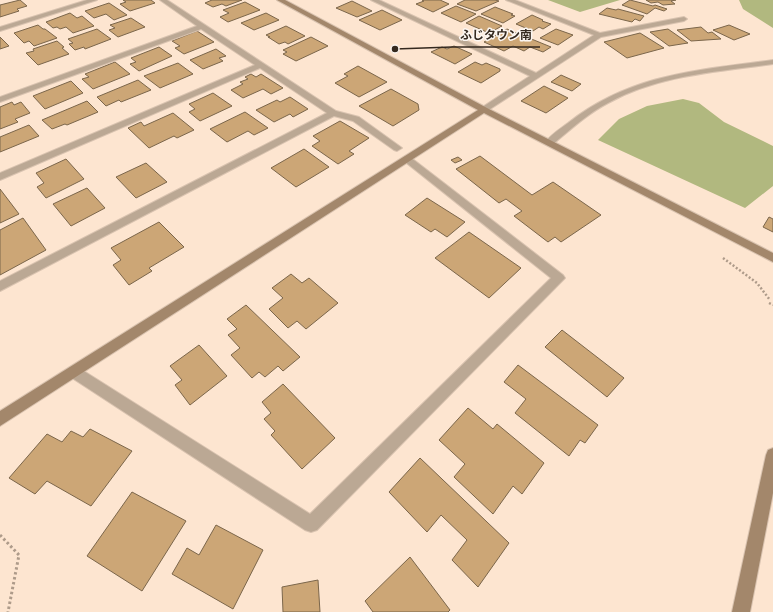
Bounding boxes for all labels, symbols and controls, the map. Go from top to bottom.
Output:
callout: ふじタウン南 [452,23,540,47]
text: ふじタウン南 [460,27,532,44]

